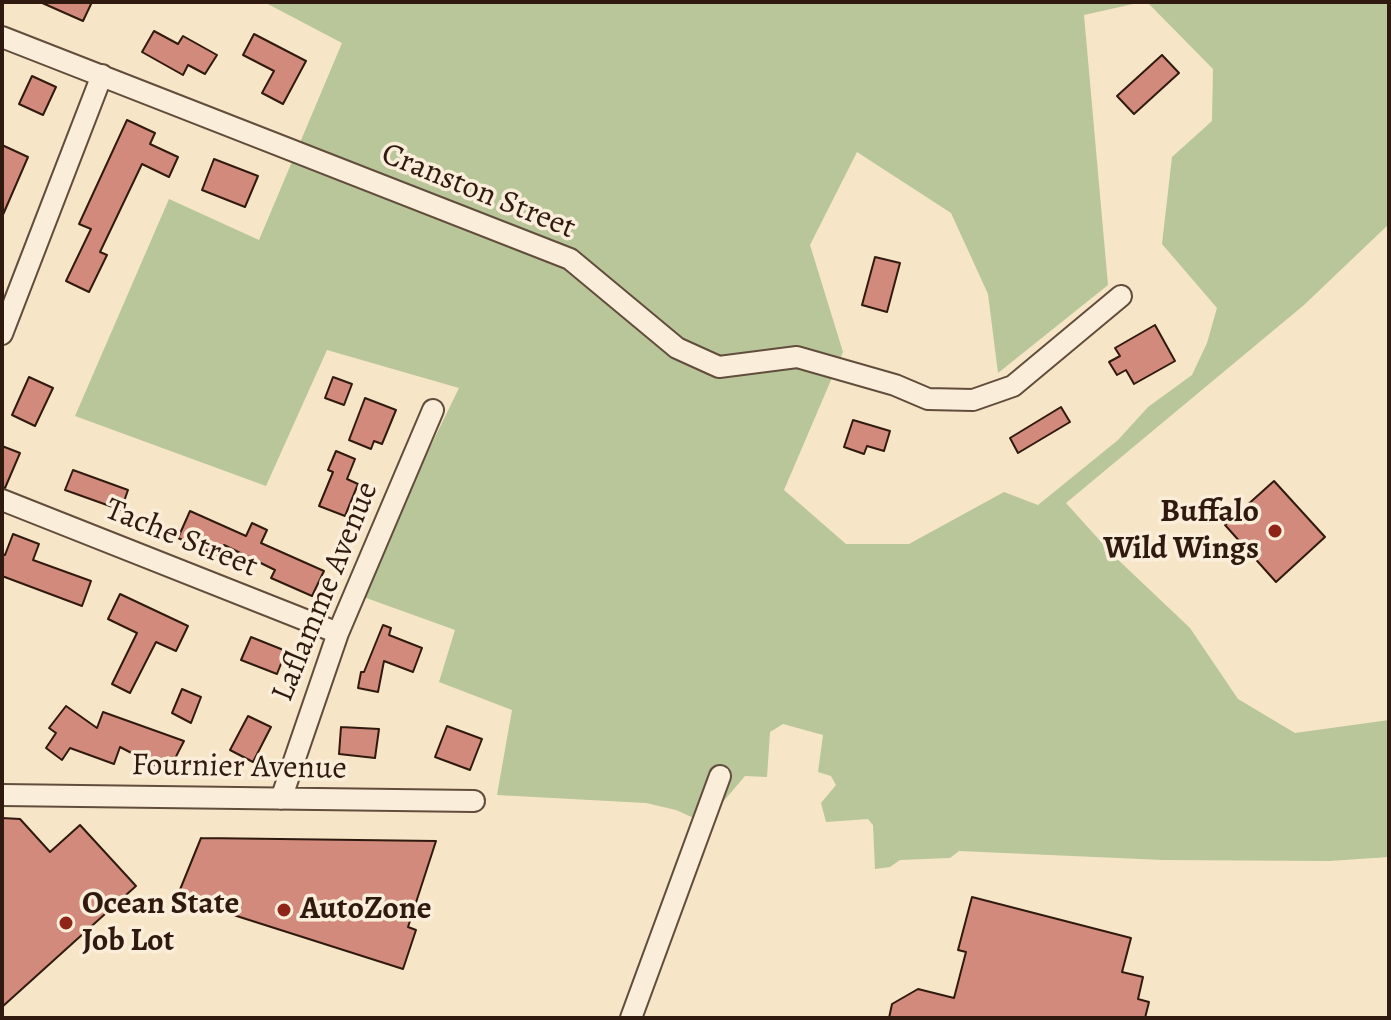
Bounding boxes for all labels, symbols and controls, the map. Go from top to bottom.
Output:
street label: Cranston Street [375,136,581,248]
street label: Laflamme Avenue [264,476,388,708]
street label: Tache Street [99,491,263,587]
place label: Buffalo Wild Wings [1103,494,1259,569]
marker: Buffalo Wild Wings [1266,522,1284,540]
street label: Fournier Avenue [131,747,347,789]
place label: Ocean State Job Lot [82,886,239,961]
place label: AutoZone [300,891,431,929]
marker: AutoZone [275,901,293,919]
marker: Ocean State Job Lot [57,914,75,932]

